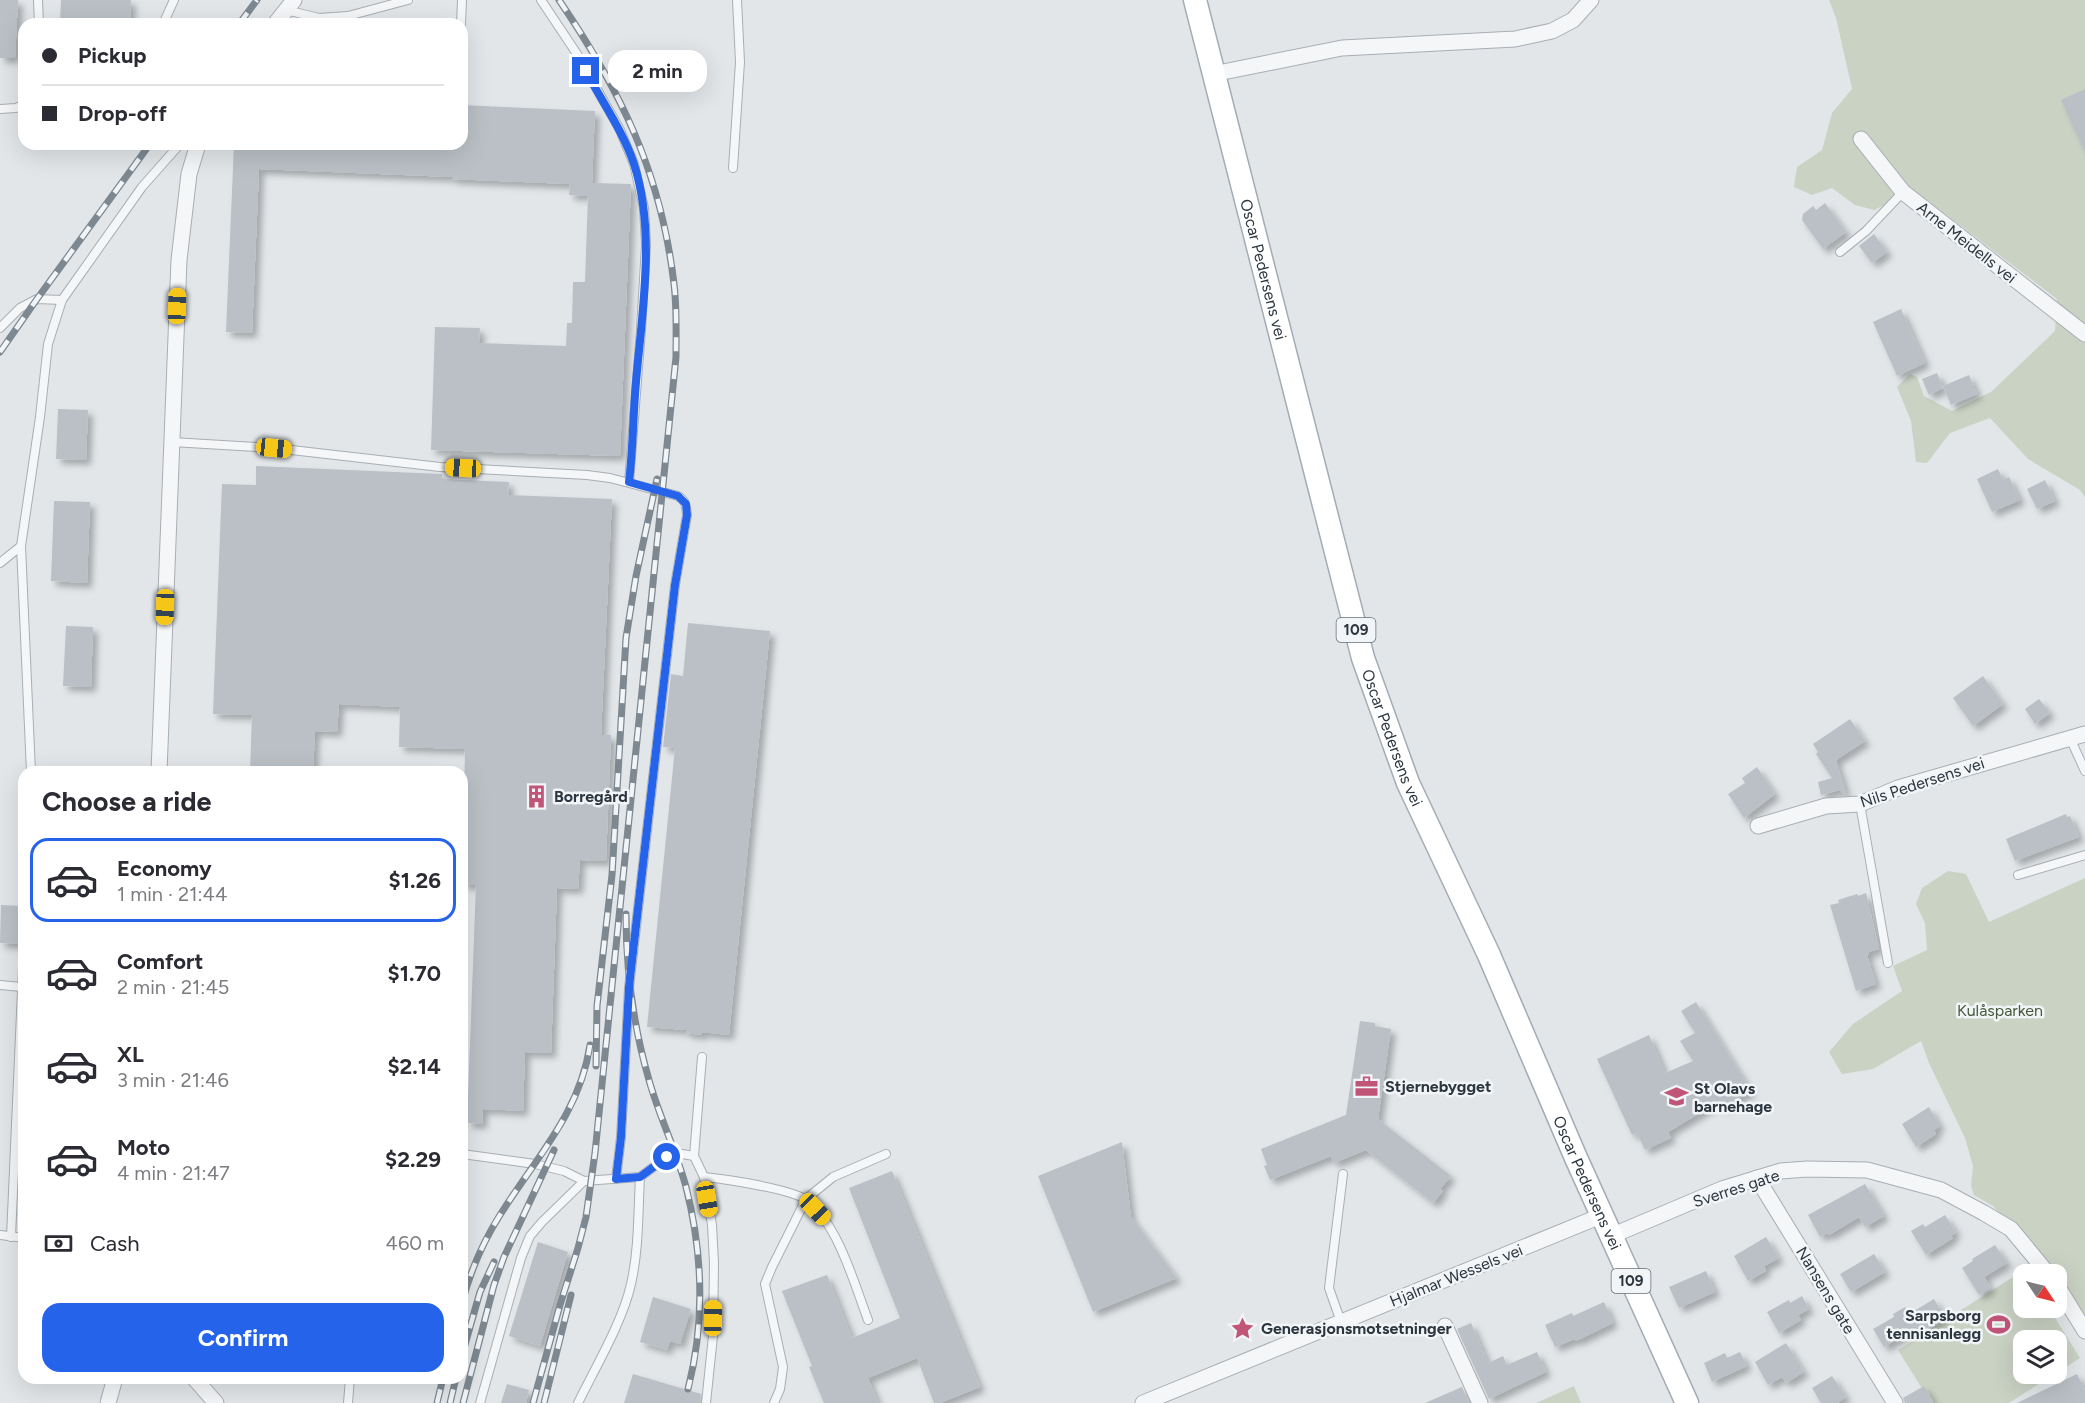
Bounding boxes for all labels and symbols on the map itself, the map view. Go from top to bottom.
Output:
callout: 2 min [607,50,706,92]
route end [572,57,599,84]
street label: Oscar Pedersens vei [1236,197,1290,342]
street label: Arne Meidells vei [1913,198,2020,287]
car [167,288,187,324]
car [255,437,293,459]
car [445,458,481,478]
car [155,589,175,625]
road number: 109 [1336,618,1376,642]
street label: Oscar Pedersens vei [1358,667,1427,809]
street label: Nils Pedersens vei [1858,753,1987,812]
building icon: Borregård [523,783,549,809]
place label: Borregård [554,787,628,806]
park label: Kulåsparken [1957,1001,2043,1020]
office icon: Stjernebygget [1354,1073,1380,1099]
place label: Stjernebygget [1385,1077,1491,1096]
place label: St Olavs barnehage [1694,1079,1772,1116]
school or university icon: St Olavs barnehage [1663,1084,1689,1110]
street label: Oscar Pedersens vei [1549,1113,1625,1253]
route start [653,1143,680,1170]
street label: Sverres gate [1690,1165,1782,1211]
car [695,1180,719,1218]
car [796,1190,834,1228]
street label: Hjalmar Wessels vei [1387,1240,1525,1311]
street label: Nansens gate [1792,1243,1859,1338]
north arrow [2013,1264,2067,1318]
road number: 109 [1612,1269,1650,1293]
car [704,1300,722,1336]
place label: Sarpsborg tennisanlegg [1886,1306,1981,1343]
sports icon: Sarpsborg tennisanlegg [1986,1311,2012,1337]
place icon: Generasjonsmotsetninger [1230,1315,1256,1341]
place label: Generasjonsmotsetninger [1261,1319,1452,1338]

